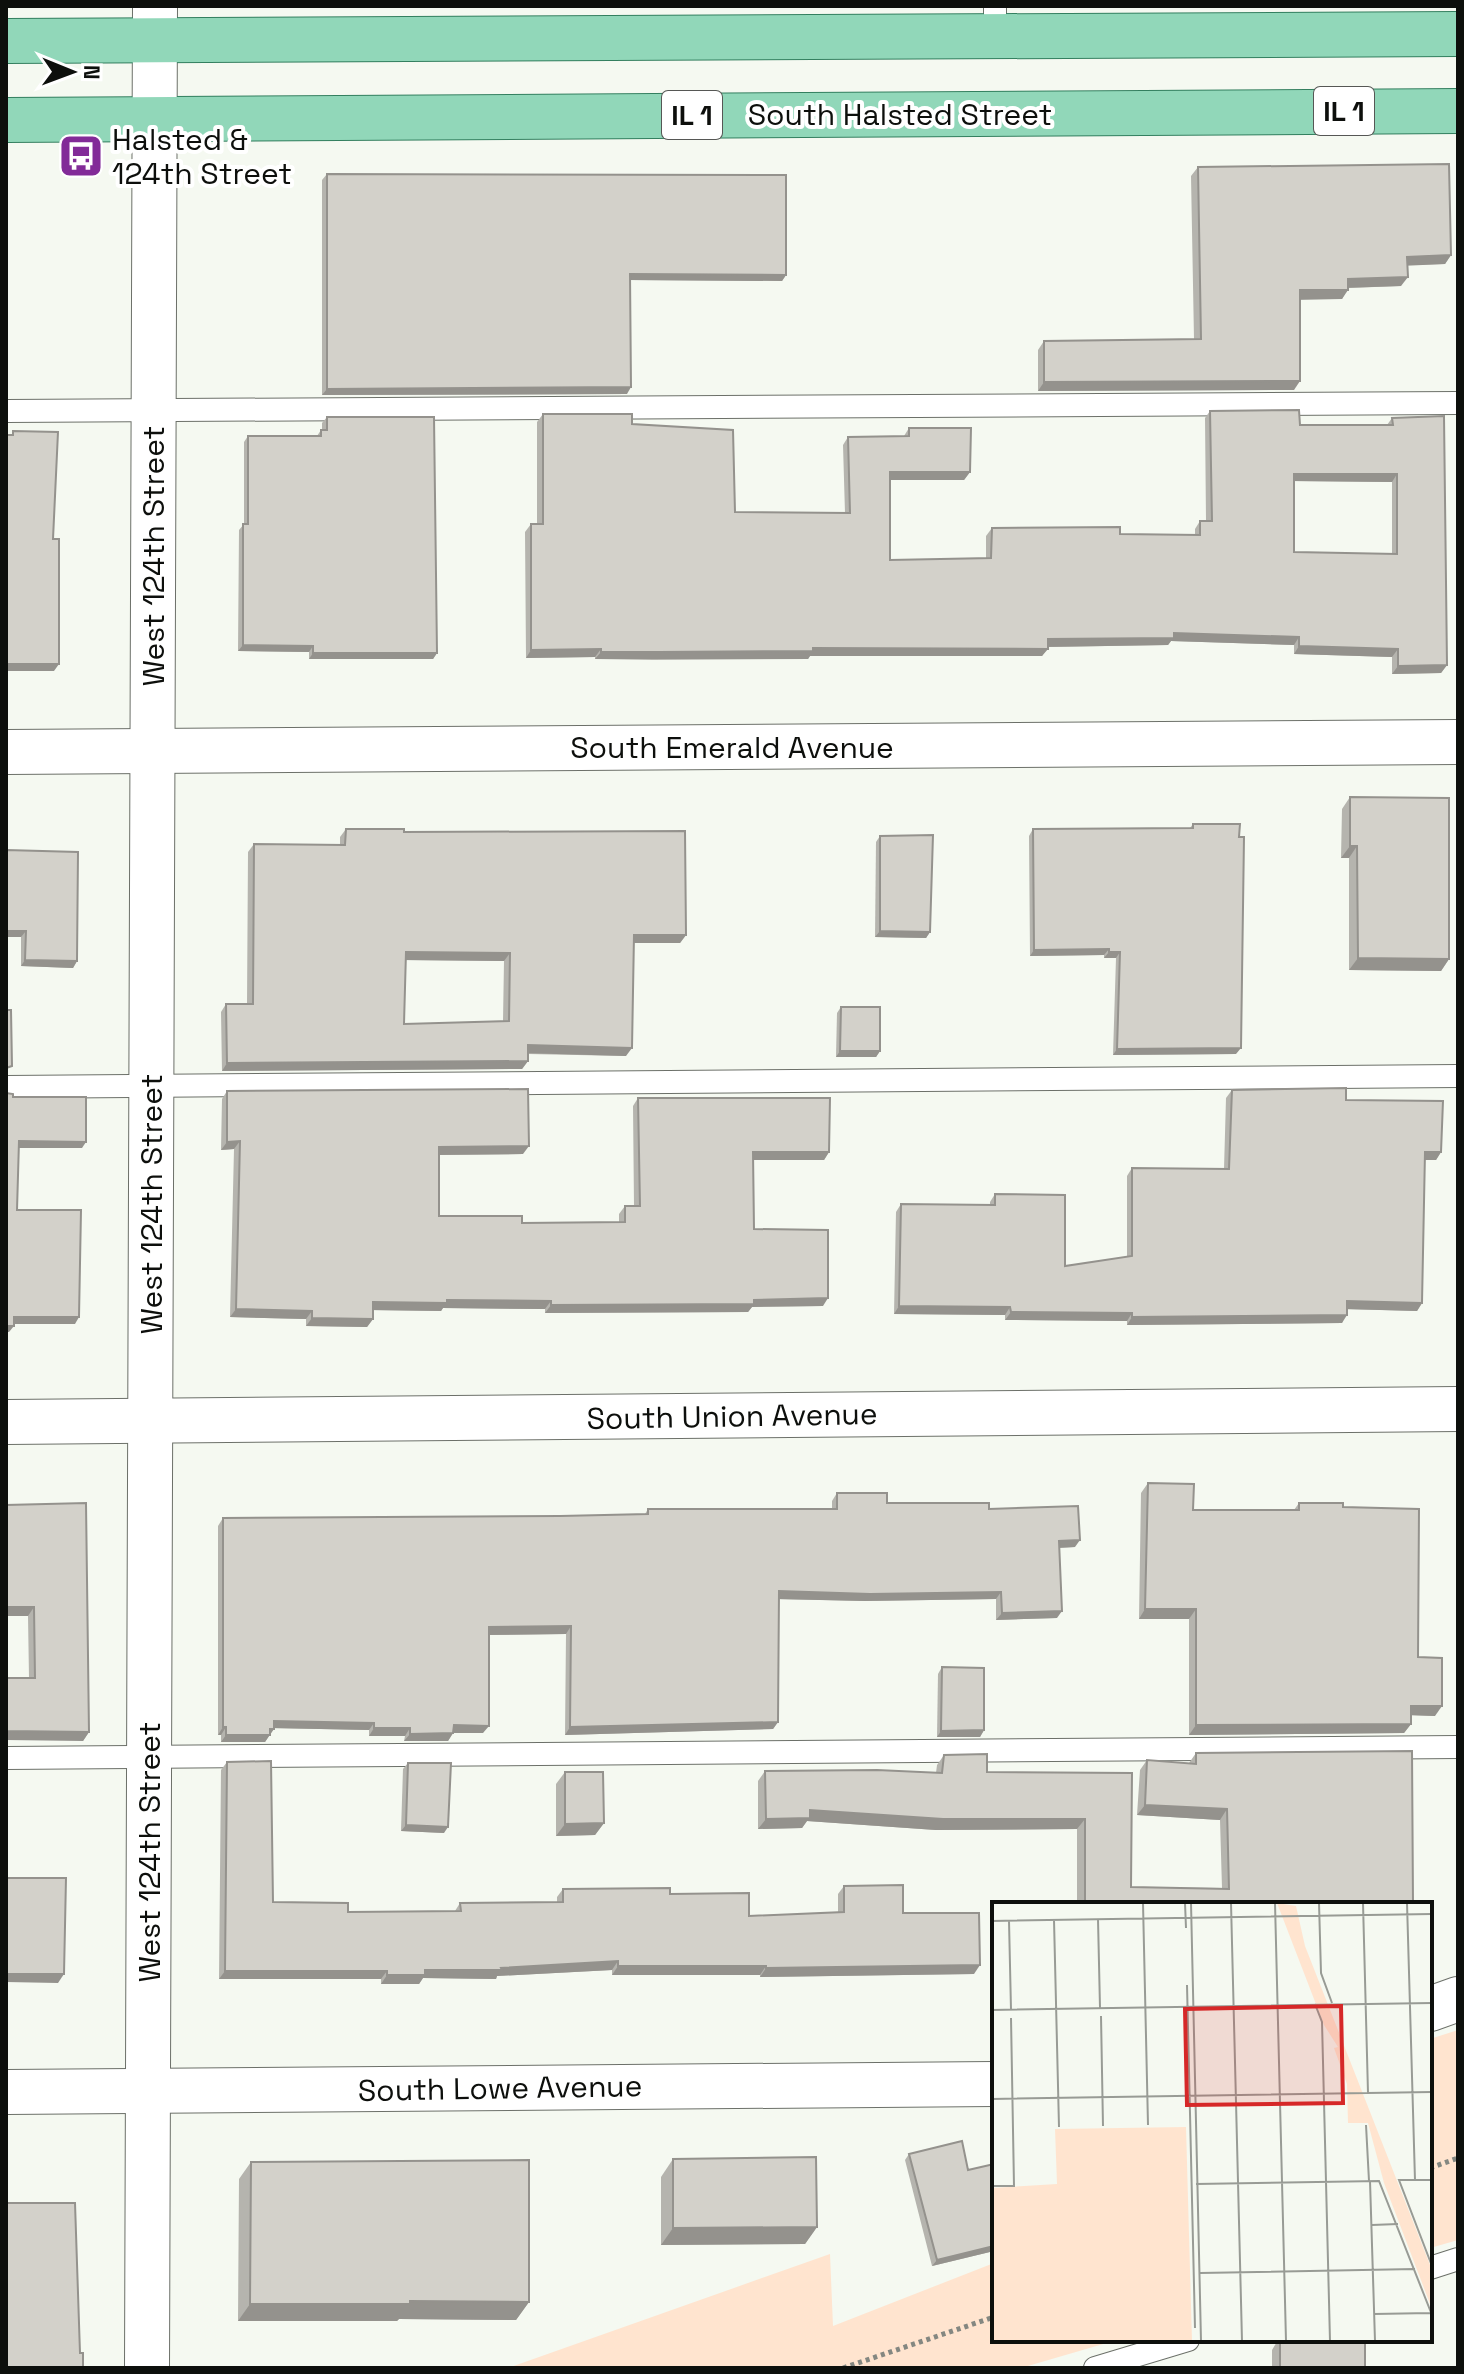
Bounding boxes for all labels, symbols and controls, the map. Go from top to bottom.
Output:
north arrow [32,32,112,112]
text: N [78,65,106,80]
road number: IL 1 [1314,87,1374,135]
road number: IL 1 [662,91,722,139]
street label: South Halsted Street [748,95,1052,134]
place label: Halsted & 124th Street [112,120,292,193]
bus stop icon: Halsted & 124th Street [57,132,105,180]
street label: West 124th Street [134,426,173,686]
street label: South Emerald Avenue [570,728,894,767]
street label: West 124th Street [132,1074,171,1334]
street label: South Union Avenue [586,1394,878,1438]
street label: West 124th Street [130,1722,169,1982]
inset map [992,1902,1432,2342]
street label: South Lowe Avenue [357,2066,643,2110]

